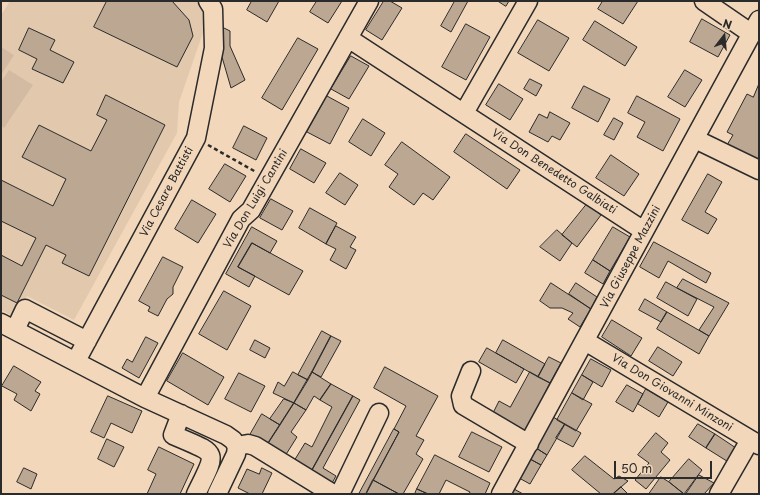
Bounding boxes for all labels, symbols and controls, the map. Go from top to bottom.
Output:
text: N [721,15,734,33]
north arrow [704,16,744,56]
street label: Via Don Benedetto Galbiati [489,127,619,217]
street label: Via Cesare Battisti [138,145,196,239]
street label: Via Don Luigi Cantini [221,147,291,251]
street label: Via Giuseppe Mazzini [598,203,664,311]
street label: Via Don Giovanni Minzoni [609,352,735,434]
scale bar [616,453,714,479]
text: 50 m [621,459,652,477]

